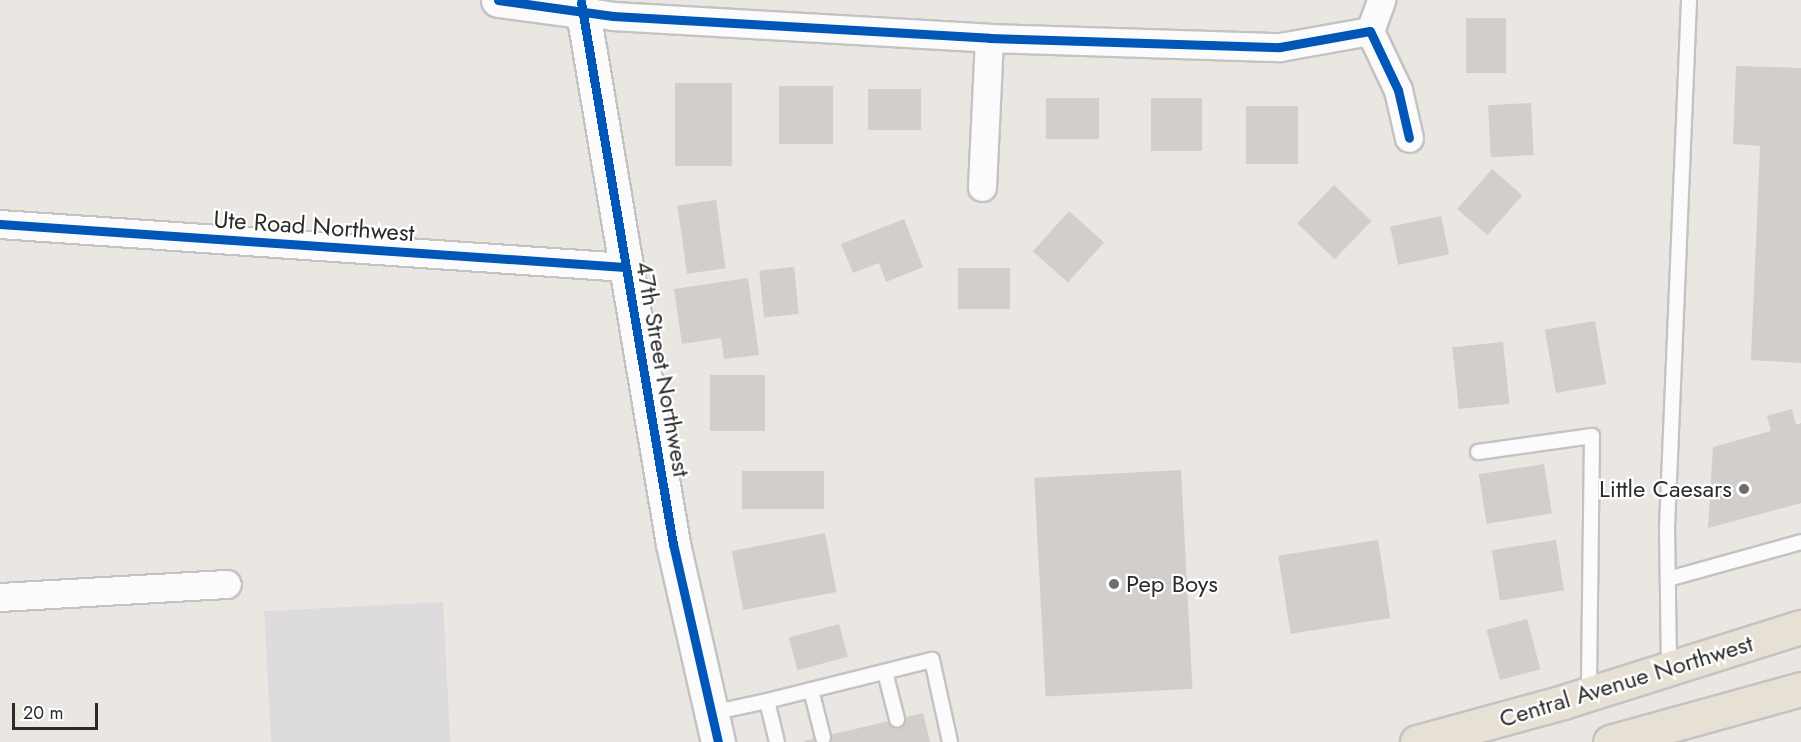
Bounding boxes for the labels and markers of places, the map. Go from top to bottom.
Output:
place label: Little Caesars [1599,475,1732,503]
marker: Little Caesars [1737,482,1751,496]
place label: Pep Boys [1126,570,1218,598]
marker: Pep Boys [1107,577,1121,591]

